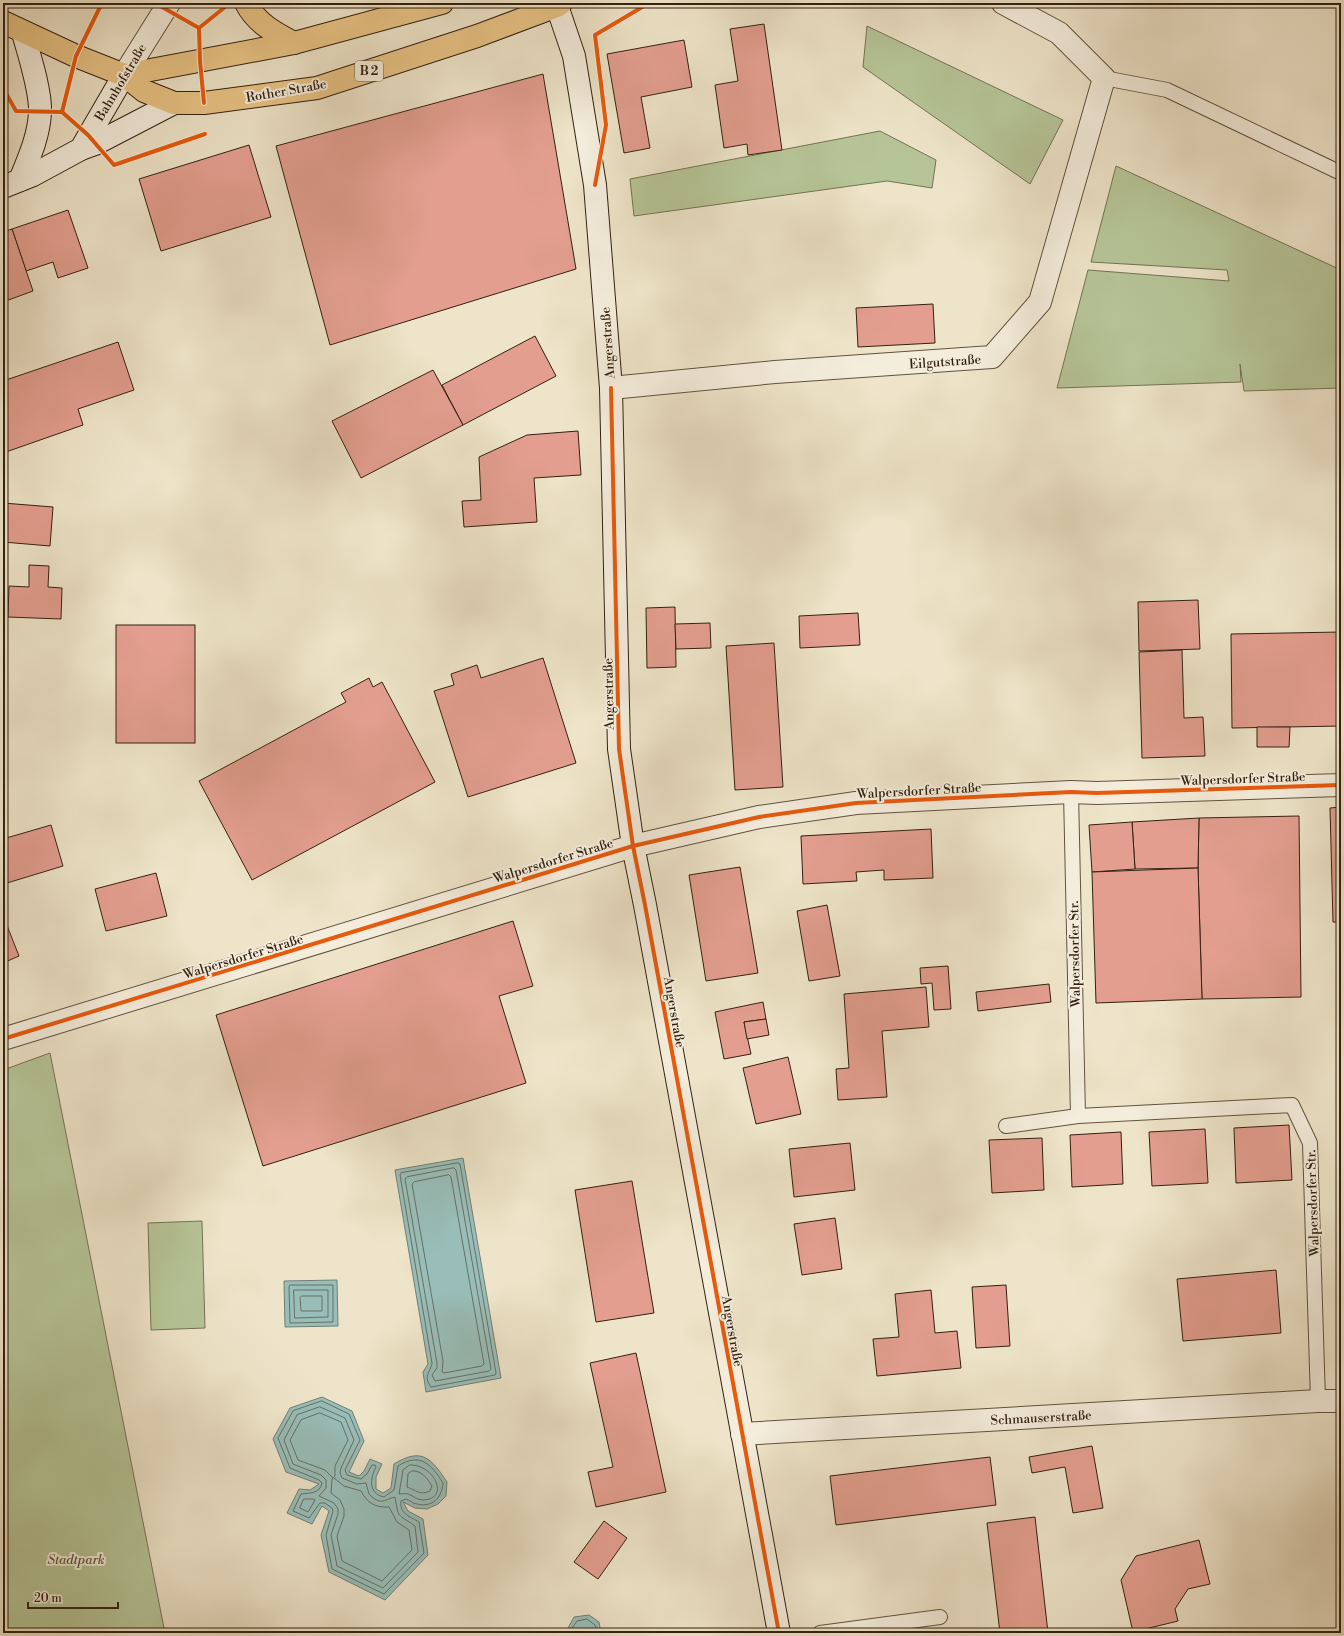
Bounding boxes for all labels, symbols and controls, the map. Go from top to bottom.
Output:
street label: Bahnhofstraße [91,41,150,125]
road number: B 2 [355,61,383,81]
street label: Rother Straße [245,76,328,106]
street label: Angerstraße [597,306,619,380]
street label: Eilgutstraße [908,351,982,372]
street label: Angerstraße [600,658,618,731]
street label: Walpersdorfer Straße [1179,769,1306,789]
street label: Walpersdorfer Straße [855,780,982,802]
street label: Walpersdorfer Straße [490,835,616,887]
street label: Walpersdorfer Str. [1066,900,1084,1009]
street label: Walpersdorfer Straße [180,931,306,983]
street label: Angerstraße [660,974,688,1049]
street label: Walpersdorfer Str. [1303,1149,1323,1258]
street label: Angerstraße [718,1293,746,1368]
street label: Schmauserstraße [990,1407,1092,1429]
park label: Stadtpark [47,1552,105,1568]
scale bar [28,1584,118,1610]
text: 20 m [34,1591,62,1606]

